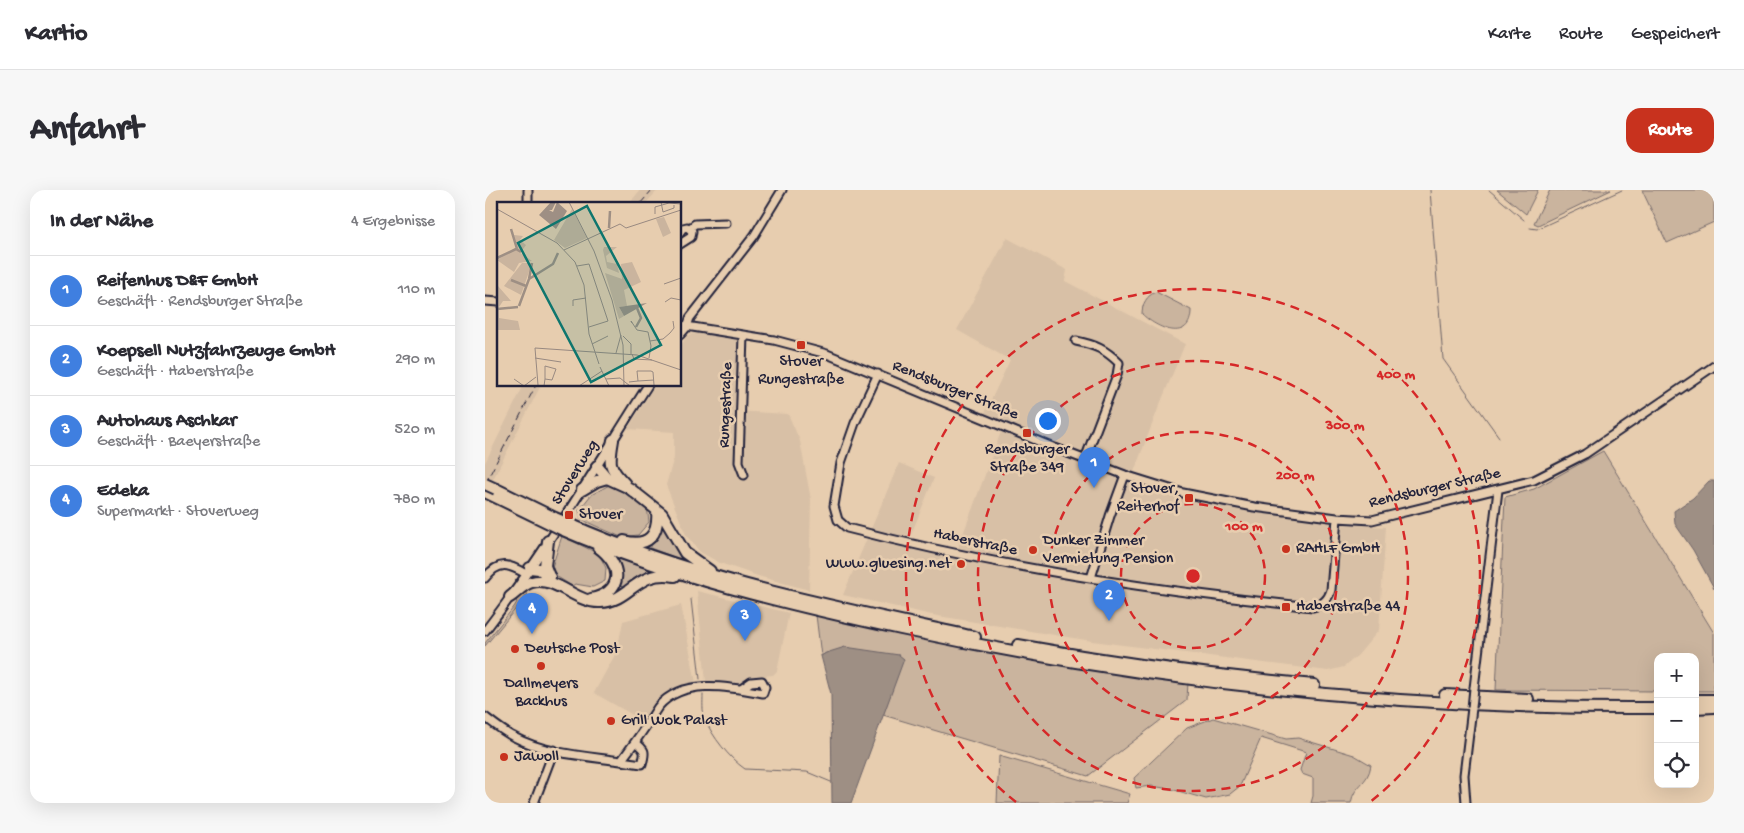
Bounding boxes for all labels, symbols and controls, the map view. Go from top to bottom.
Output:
text: Kartio [25,20,88,49]
text: Karte [1488,24,1531,45]
text: Route [1559,24,1603,45]
text: Gespeichert [1631,24,1719,45]
button: Route [1626,108,1714,153]
text: Anfahrt [30,110,143,151]
inset map [497,202,681,386]
text: In der Nähe [50,210,153,235]
text: 4 Ergebnisse [351,213,435,232]
text: Reifenhus D&F GmbH [97,270,258,293]
text: 1 [63,281,69,300]
text: 110 m [398,281,435,300]
text: Geschäft · Rendsburger Straße [97,293,303,312]
marker: Stover Rungestraße [795,339,807,351]
text: Koepsell Nutzfahrzeuge GmbH [97,340,335,363]
text: 2 [62,351,70,370]
text: 290 m [395,351,435,370]
place label: Stover Rungestraße [758,353,845,390]
street label: Rendsburger Straße [889,357,1022,425]
street label: Rungestraße [716,361,738,448]
text: Geschäft · Haberstraße [97,363,254,382]
text: 400 m [1376,366,1416,384]
your location [1035,408,1061,434]
text: Autohaus Aschkar [97,410,237,433]
text: 300 m [1324,417,1365,435]
text: 3 [62,421,70,440]
text: 520 m [395,421,435,440]
marker: Rendsburger Straße 349 [1021,427,1033,439]
text: Geschäft · Baeyerstraße [97,433,260,452]
street label: Stoverweg [549,437,603,509]
place label: Rendsburger Straße 349 [985,441,1070,478]
pin: 1 [1078,447,1110,488]
street label: Rendsburger Straße [1367,464,1503,513]
text: 200 m [1276,467,1315,485]
text: Edeka [97,480,149,503]
place label: Stover, Reiterhof [1117,480,1180,517]
text: 4 [62,491,70,510]
text: 780 m [394,491,435,510]
marker: Stover, Reiterhof [1183,492,1195,504]
text: Supermarkt · Stoverweg [97,503,259,522]
place label: Stover [579,506,624,525]
marker: Stover [563,509,575,521]
text: 100 m [1224,518,1263,536]
street label: Haberstraße [931,525,1019,561]
place label: Dunker Zimmer Vermietung Pension [1042,532,1174,569]
place label: RAHLF GmbH [1296,540,1381,559]
marker: RAHLF GmbH [1280,543,1292,555]
marker: Dunker Zimmer Vermietung Pension [1027,544,1039,556]
place label: Www.gluesing.net [826,555,952,574]
marker: Www.gluesing.net [955,558,967,570]
centre of rings [1184,567,1202,585]
pin: 2 [1093,580,1125,621]
pin: 4 [516,593,548,634]
place label: Haberstraße 44 [1296,598,1401,617]
pin: 3 [729,600,761,641]
marker: Haberstraße 44 [1280,601,1292,613]
place label: Deutsche Post [524,640,621,659]
marker: Deutsche Post [509,643,521,655]
map controls [1654,653,1699,788]
button: + [1654,653,1699,698]
marker: Dallmeyers Backhus [535,660,547,672]
place label: Dallmeyers Backhus [503,675,579,712]
button: − [1654,698,1699,743]
place label: Grill Wok Palast [621,712,728,731]
marker: Grill Wok Palast [605,715,617,727]
button: locate [1654,743,1699,788]
place label: Jawoll [514,748,559,767]
marker: Jawoll [498,751,510,763]

